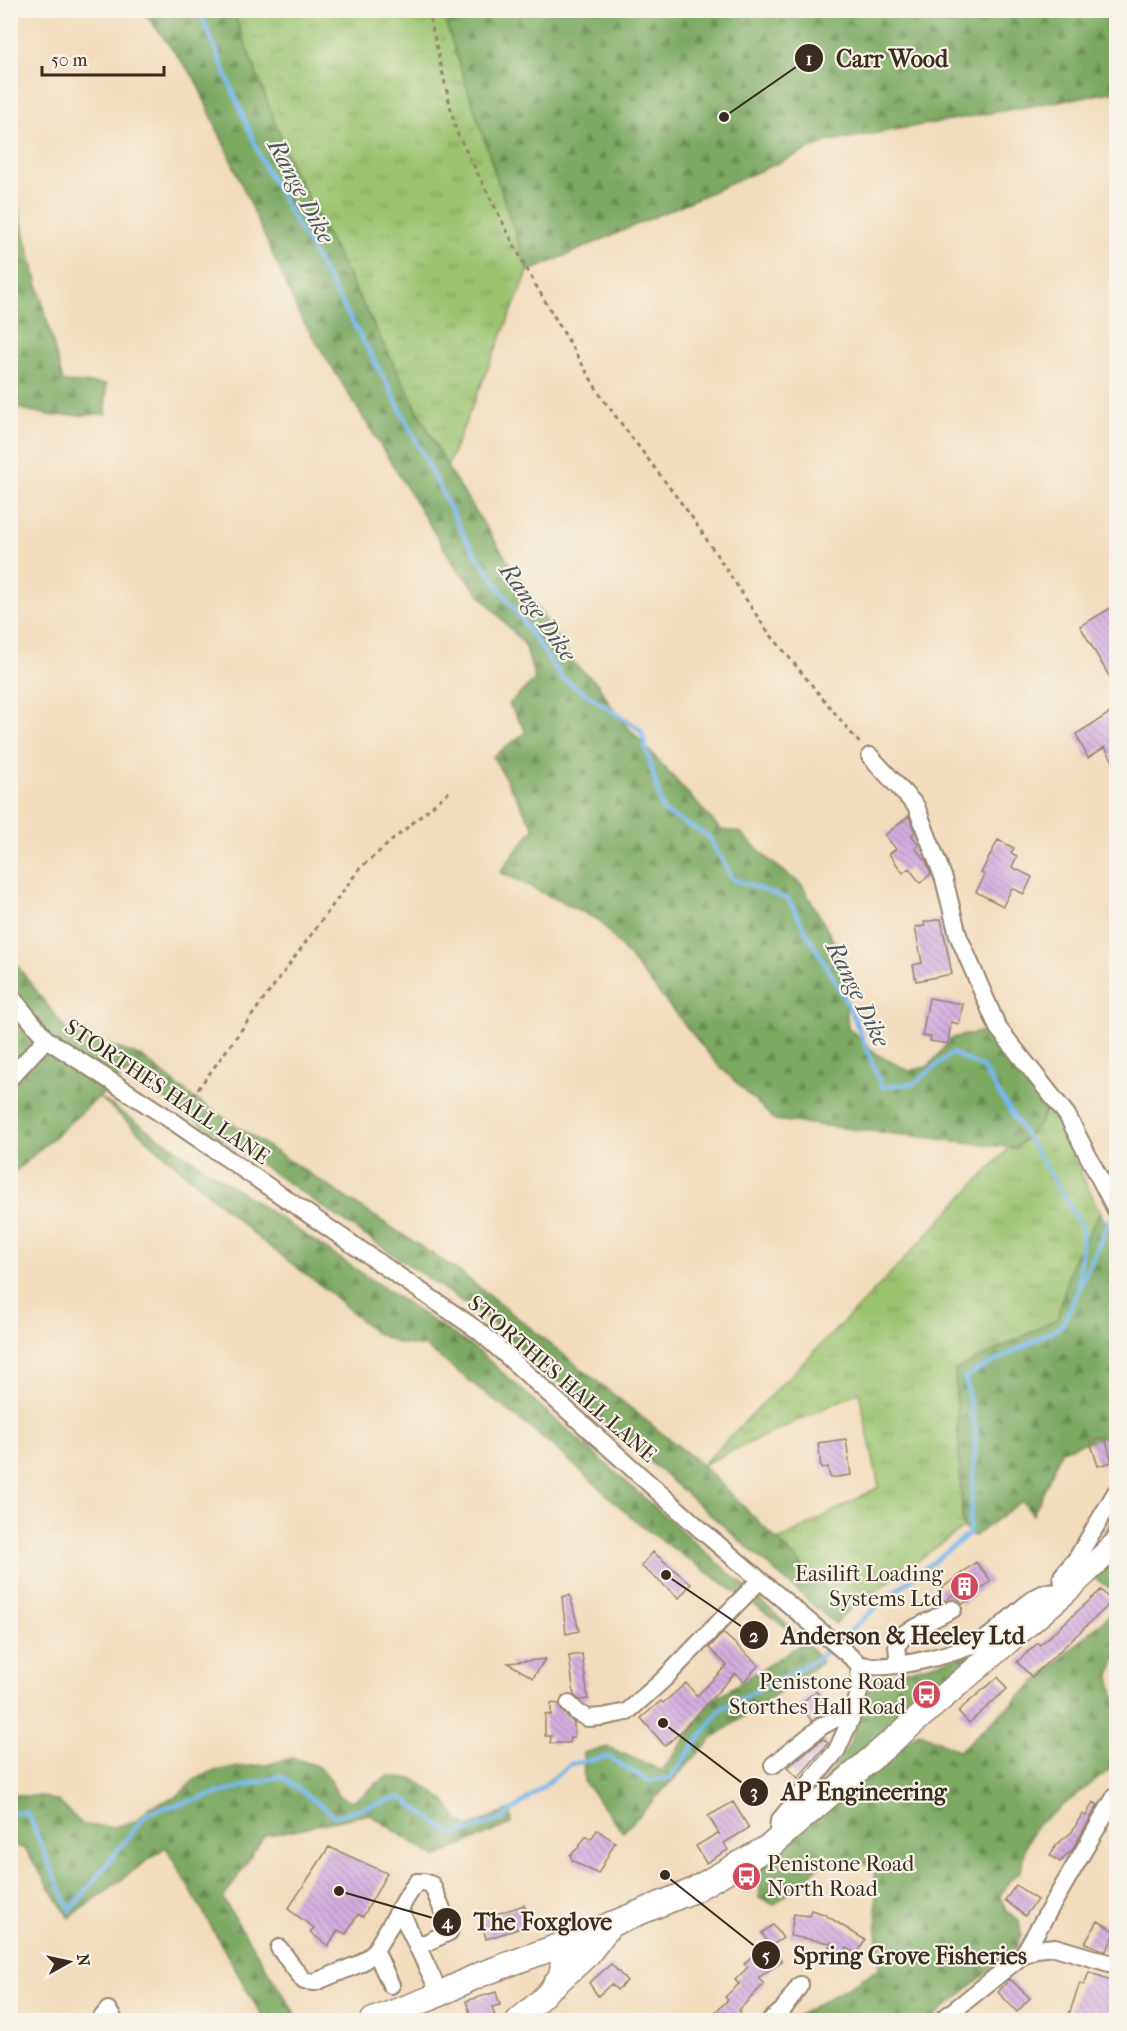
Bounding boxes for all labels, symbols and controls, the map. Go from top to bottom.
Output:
callout: Carr Wood [794,37,961,79]
scale bar [42,39,164,77]
text: Carr Wood [836,45,949,73]
text: 1 [806,49,812,70]
text: 50 m [51,50,88,71]
water label: Range Dike [261,132,341,249]
water label: Range Dike [493,556,583,668]
water label: Range Dike [820,935,896,1053]
street label: STORTHES HALL LANE [60,1014,274,1170]
street label: STORTHES HALL LANE [462,1290,662,1468]
place label: Easilift Loading Systems Ltd [795,1561,944,1612]
building icon: Easilift Loading Systems Ltd [948,1571,980,1603]
callout: Anderson & Heeley Ltd [739,1614,1037,1656]
text: Anderson & Heeley Ltd [779,1622,1026,1650]
text: 2 [749,1626,759,1647]
place label: Penistone Road Storthes Hall Road [729,1669,907,1720]
bus stop icon: Penistone Road Storthes Hall Road [911,1679,943,1711]
callout: AP Engineering [739,1771,959,1813]
text: AP Engineering [779,1778,948,1806]
text: 3 [750,1782,758,1803]
place label: Penistone Road North Road [767,1851,915,1902]
bus stop icon: Penistone Road North Road [730,1861,762,1893]
callout: The Foxglove [432,1901,624,1943]
text: The Foxglove [473,1908,612,1936]
text: 4 [441,1912,454,1933]
north arrow [39,1932,99,1992]
callout: Spring Grove Fisheries [751,1934,1038,1976]
text: Spring Grove Fisheries [793,1942,1027,1970]
text: 5 [762,1946,770,1967]
text: N [73,1953,94,1968]

